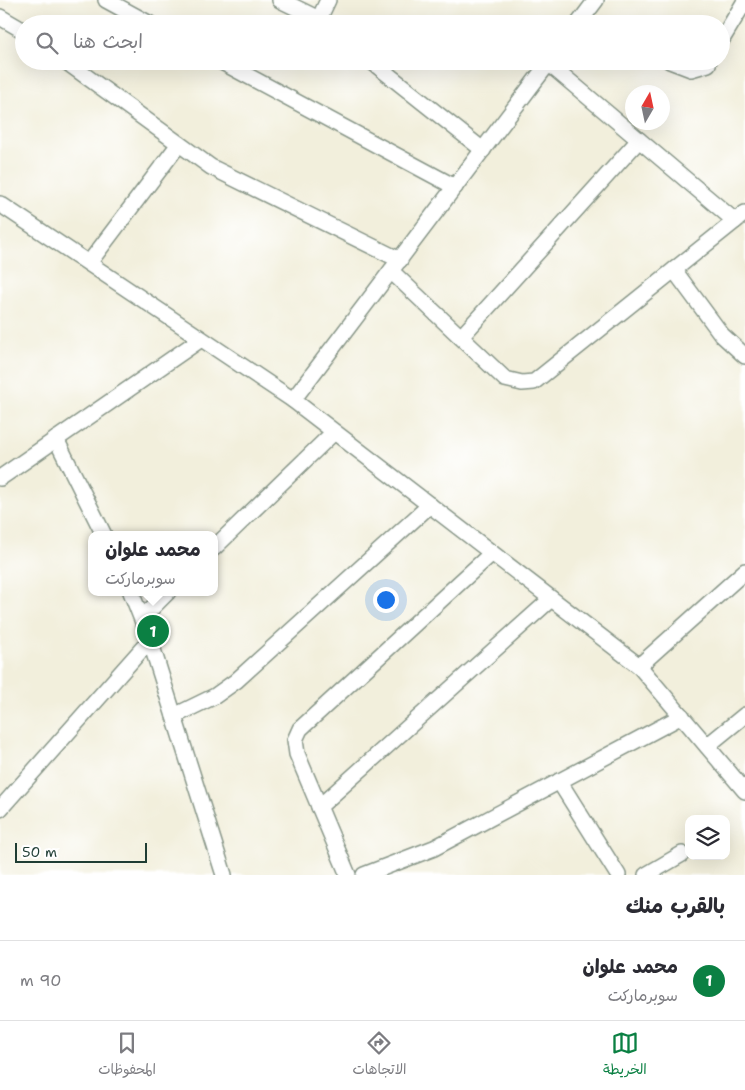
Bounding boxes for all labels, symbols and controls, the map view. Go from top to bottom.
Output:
search box [15,15,730,70]
icon: search [33,29,61,57]
text: ابحث هنا [73,29,143,54]
north arrow [625,85,670,130]
popup [88,531,218,596]
text: محمد علوان [105,537,201,562]
text: سوبرماركت [105,568,176,589]
your location [373,587,399,613]
pin: 1 [137,612,169,650]
map controls [685,815,730,860]
button: layers [685,815,730,860]
scale bar [15,840,148,863]
text: 50 m [22,843,57,861]
text: بالقرب منك [626,892,725,920]
text: محمد علوان [583,954,678,979]
text: 90 m [20,970,61,991]
text: 1 [705,970,713,991]
text: سوبرماركت [608,985,678,1006]
tab: المحفوظات [98,1029,156,1082]
tab: الاتجاهات [352,1029,407,1082]
tab: الخريطة [603,1029,647,1082]

